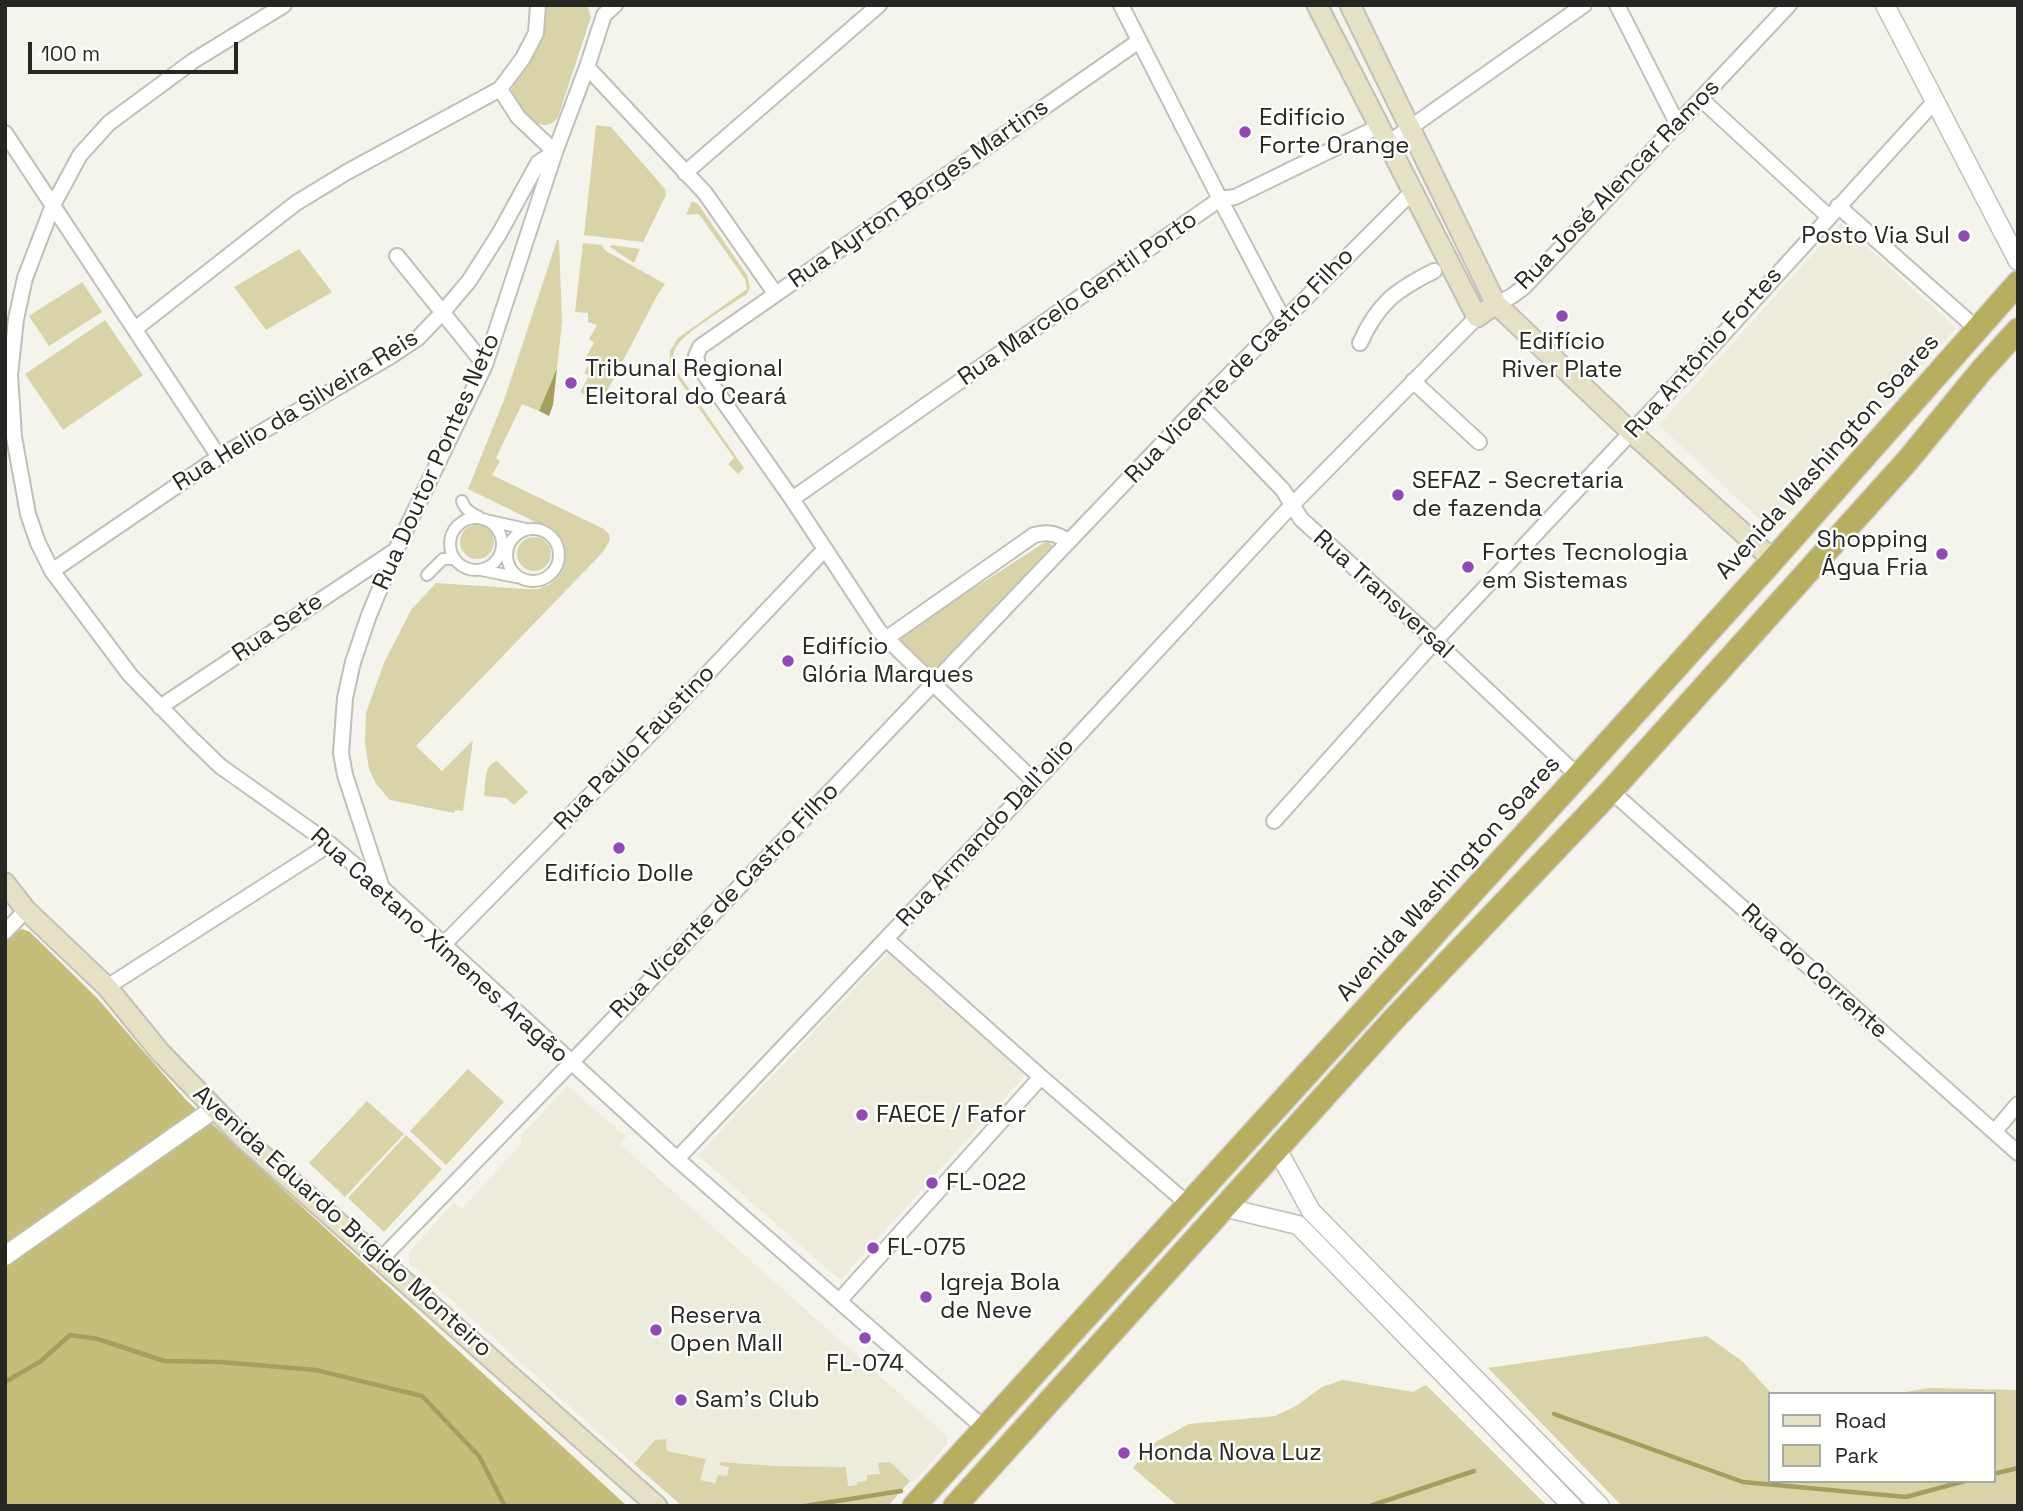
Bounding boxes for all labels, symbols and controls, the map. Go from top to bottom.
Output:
scale bar [32,28,242,72]
text: 100 m [41,40,100,67]
street label: Rua José Alencar Ramos [1510,74,1726,296]
street label: Rua Ayrton Borges Martins [784,93,1054,295]
place label: Edifício Forte Orange [1259,104,1410,160]
marker: Edifício Forte Orange [1237,124,1253,140]
street label: Rua Marcelo Gentil Porto [953,205,1203,393]
place label: Posto Via Sul [1801,222,1950,250]
marker: Posto Via Sul [1956,228,1972,244]
street label: Rua Vicente de Castro Filho [1120,242,1360,490]
street label: Rua Antônio Fortes [1620,261,1788,445]
marker: Edifício River Plate [1554,308,1570,324]
street label: Rua Helio da Silveira Reis [168,324,424,498]
place label: Edifício River Plate [1501,328,1623,384]
street label: Avenida Washington Soares [1710,328,1946,586]
street label: Rua Doutor Pontes Neto [367,329,507,595]
place label: Tribunal Regional Eleitoral do Ceará [585,355,787,411]
marker: Tribunal Regional Eleitoral do Ceará [563,375,579,391]
place label: SEFAZ - Secretaria de fazenda [1412,467,1623,523]
marker: SEFAZ - Secretaria de fazenda [1390,487,1406,503]
street label: Rua Transversal [1307,524,1459,666]
place label: Shopping Água Fria [1817,526,1928,582]
place label: Fortes Tecnologia em Sistemas [1482,539,1688,595]
marker: Shopping Água Fria [1934,546,1950,562]
marker: Fortes Tecnologia em Sistemas [1460,559,1476,575]
street label: Rua Sete [227,587,329,669]
place label: Edifício Glória Marques [802,633,974,689]
marker: Edifício Glória Marques [780,653,796,669]
street label: Rua Paulo Faustino [549,659,721,837]
street label: Rua Armando Dall'olio [891,733,1081,933]
street label: Avenida Washington Soares [1331,750,1567,1008]
street label: Rua Vicente de Castro Filho [605,777,845,1025]
street label: Rua Caetano Ximenes Aragão [304,822,574,1070]
marker: Edifício Dolle [611,840,627,856]
place label: Edifício Dolle [544,860,694,888]
street label: Rua do Corrente [1735,899,1893,1045]
street label: Avenida Eduardo Brígido Monteiro [187,1080,497,1364]
place label: FAECE / Fafor [876,1101,1026,1129]
marker: FAECE / Fafor [854,1107,870,1123]
place label: FL-022 [946,1169,1026,1197]
marker: FL-022 [924,1175,940,1191]
place label: FL-075 [887,1234,966,1262]
marker: FL-075 [865,1240,881,1256]
place label: Igreja Bola de Neve [940,1269,1060,1325]
marker: Igreja Bola de Neve [918,1289,934,1305]
place label: Reserva Open Mall [670,1302,783,1358]
marker: Reserva Open Mall [648,1322,664,1338]
marker: FL-074 [857,1330,873,1346]
place label: FL-074 [826,1350,904,1378]
place label: Sam's Club [695,1386,820,1414]
marker: Sam's Club [673,1392,689,1408]
legend [1768,1392,1995,1483]
text: Road [1835,1407,1887,1434]
place label: Honda Nova Luz [1138,1439,1322,1467]
text: Park [1835,1442,1879,1469]
marker: Honda Nova Luz [1116,1445,1132,1461]

